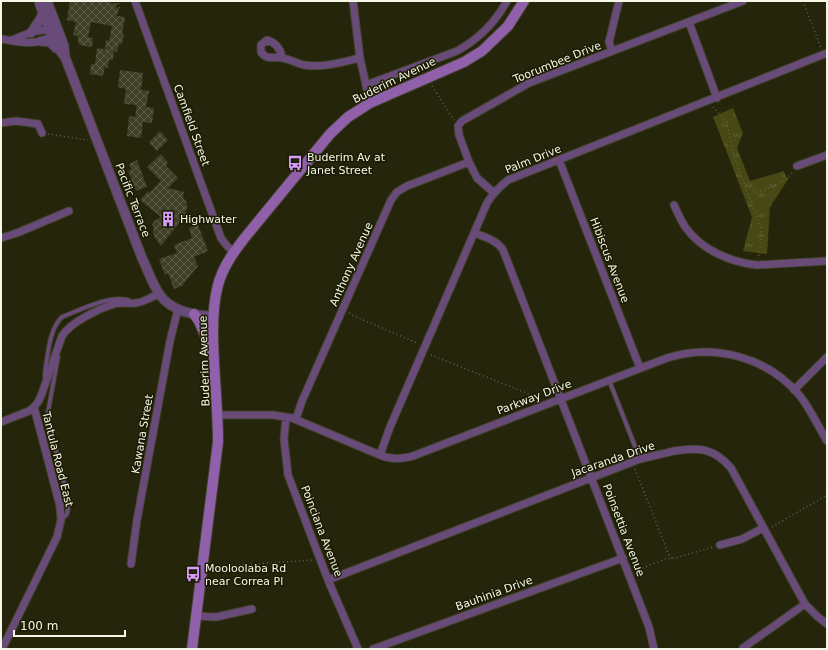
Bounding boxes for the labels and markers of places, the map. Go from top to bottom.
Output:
place label: Buderim Av at Janet Street [306,151,386,177]
bus stop icon: Buderim Av at Janet Street [286,154,304,172]
building icon: Highwater [159,210,177,228]
place label: Highwater [180,213,237,226]
place label: Mooloolaba Rd near Correa Pl [205,562,286,588]
bus stop icon: Mooloolaba Rd near Correa Pl [184,565,202,583]

